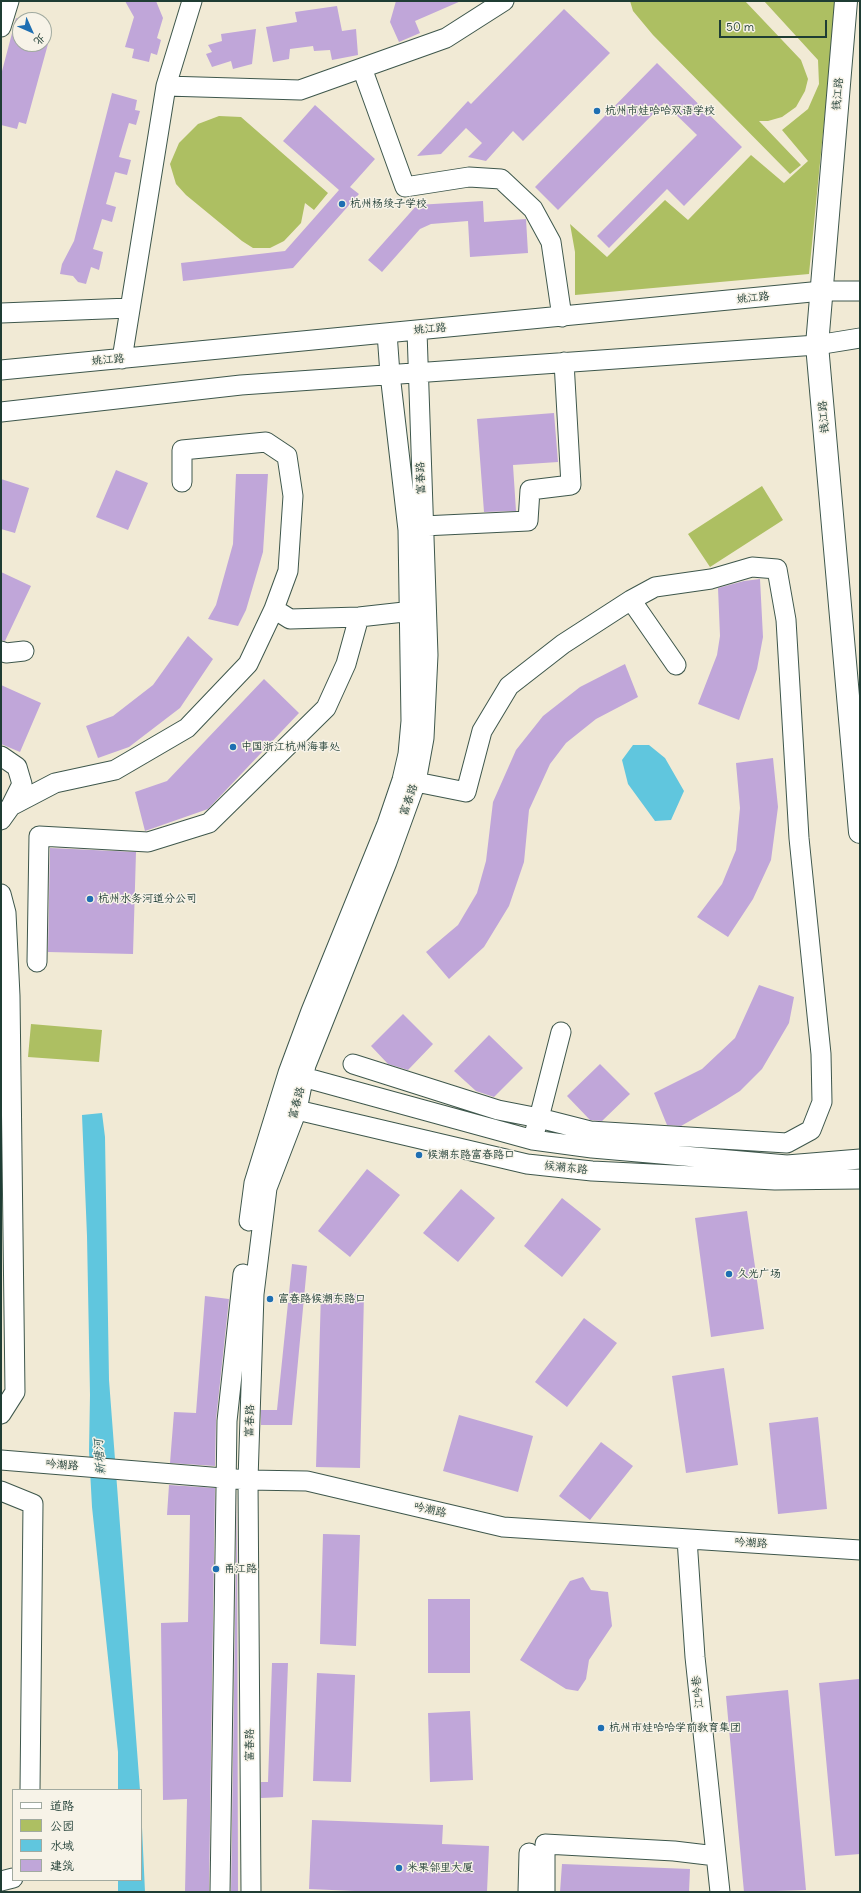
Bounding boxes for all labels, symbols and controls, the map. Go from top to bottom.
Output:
north arrow [12,12,52,52]
scale bar [721,12,829,38]
text: 50 m [726,19,754,34]
text: 北 [31,31,49,49]
street label: 钱江路 [830,77,846,111]
place label: 杭州市娃哈哈双语学校 [605,104,715,118]
marker: 杭州市娃哈哈双语学校 [592,106,602,116]
place label: 杭州杨绫子学校 [350,197,427,211]
marker: 杭州杨绫子学校 [337,199,347,209]
street label: 姚江路 [736,290,770,306]
street label: 姚江路 [413,321,447,337]
street label: 姚江路 [91,352,125,368]
street label: 钱江路 [816,400,832,434]
street label: 富春路 [414,461,428,495]
place label: 中国浙江杭州海事处 [241,740,340,754]
marker: 中国浙江杭州海事处 [228,742,238,752]
street label: 富春路 [397,782,421,818]
place label: 杭州水务河道分公司 [98,892,197,906]
marker: 杭州水务河道分公司 [85,894,95,904]
street label: 富春路 [286,1085,308,1121]
place label: 候潮东路富春路口 [427,1148,515,1162]
marker: 候潮东路富春路口 [414,1150,424,1160]
street label: 候潮东路 [543,1159,589,1177]
place label: 久光广场 [737,1267,781,1281]
marker: 久光广场 [724,1269,734,1279]
place label: 富春路候潮东路口 [278,1292,366,1306]
marker: 富春路候潮东路口 [265,1294,275,1304]
street label: 富春路 [243,1404,257,1438]
water label: 新塘河 [91,1438,109,1476]
street label: 吟潮路 [45,1457,79,1473]
street label: 吟潮路 [412,1500,448,1520]
street label: 吟潮路 [734,1535,768,1551]
place label: 甬江路 [224,1562,257,1576]
marker: 甬江路 [211,1564,221,1574]
street label: 江吟巷 [690,1675,706,1709]
place label: 杭州市娃哈哈学前教育集团 [609,1721,741,1735]
marker: 杭州市娃哈哈学前教育集团 [596,1723,606,1733]
street label: 富春路 [243,1729,257,1761]
legend [12,1789,142,1881]
text: 道路 [50,1798,74,1813]
text: 公园 [50,1818,74,1833]
text: 水域 [50,1838,74,1853]
text: 建筑 [50,1858,74,1873]
place label: 米果邻里大厦 [407,1861,473,1875]
marker: 米果邻里大厦 [394,1863,404,1873]

